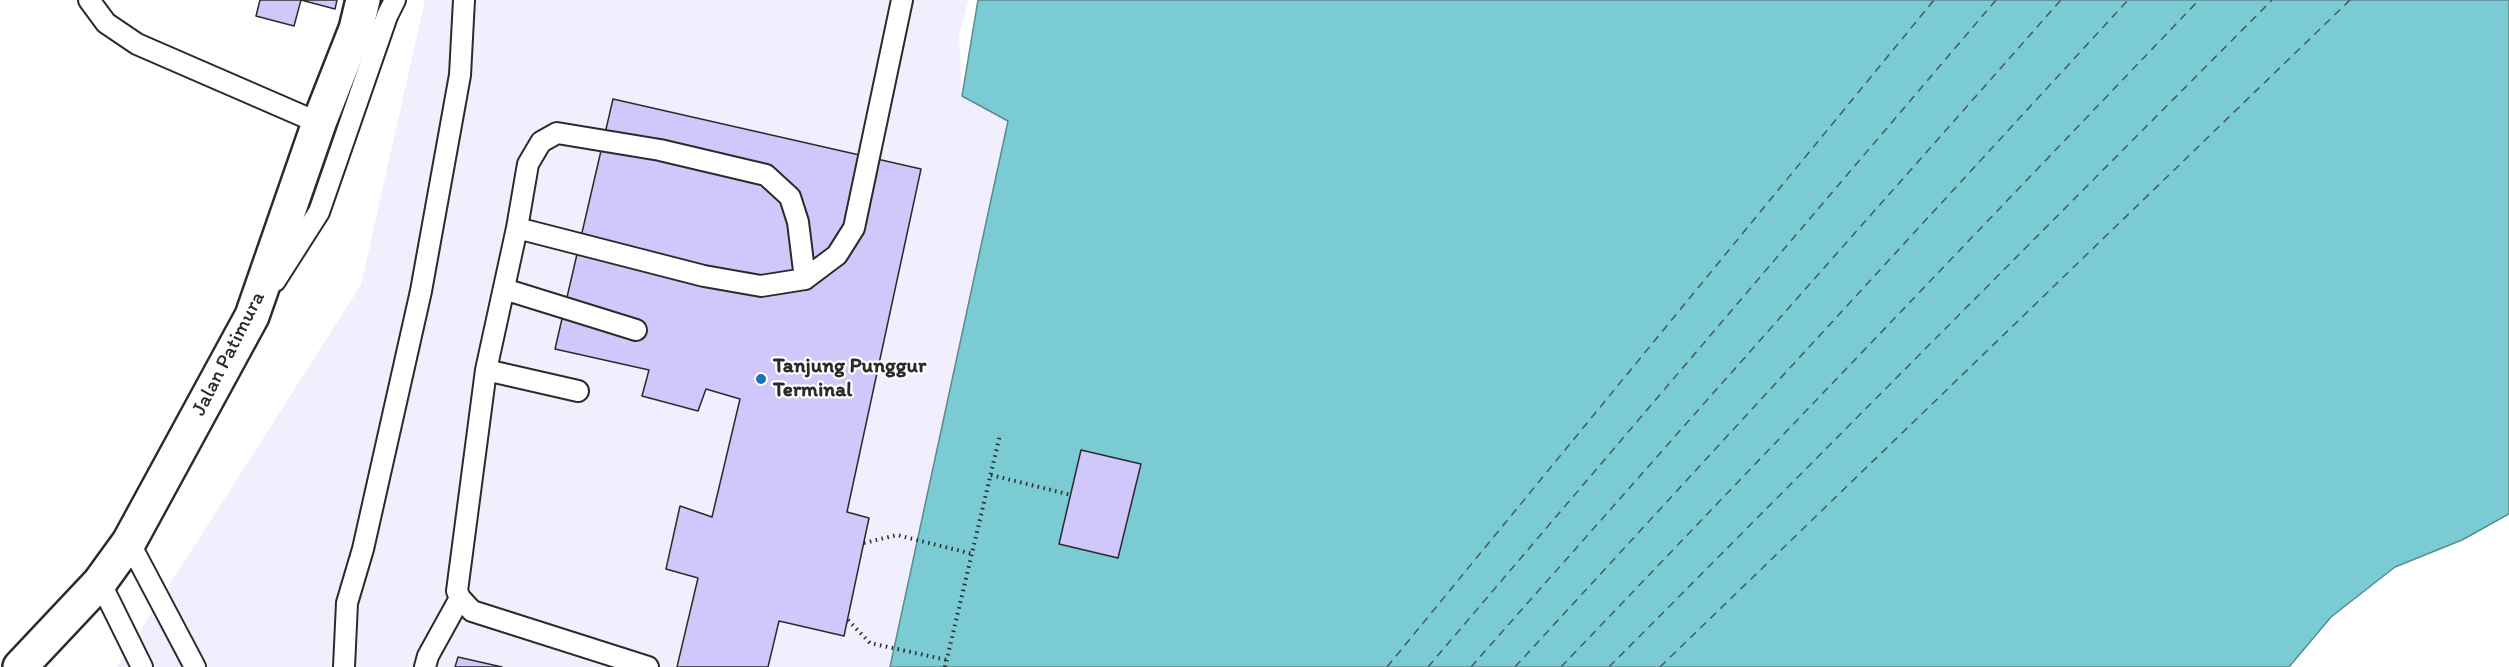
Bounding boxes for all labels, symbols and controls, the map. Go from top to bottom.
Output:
street label: Jalan Patimura [187,288,271,420]
place label: Tanjung Punggur Terminal [773,354,926,404]
marker: Tanjung Punggur Terminal [754,372,768,386]

